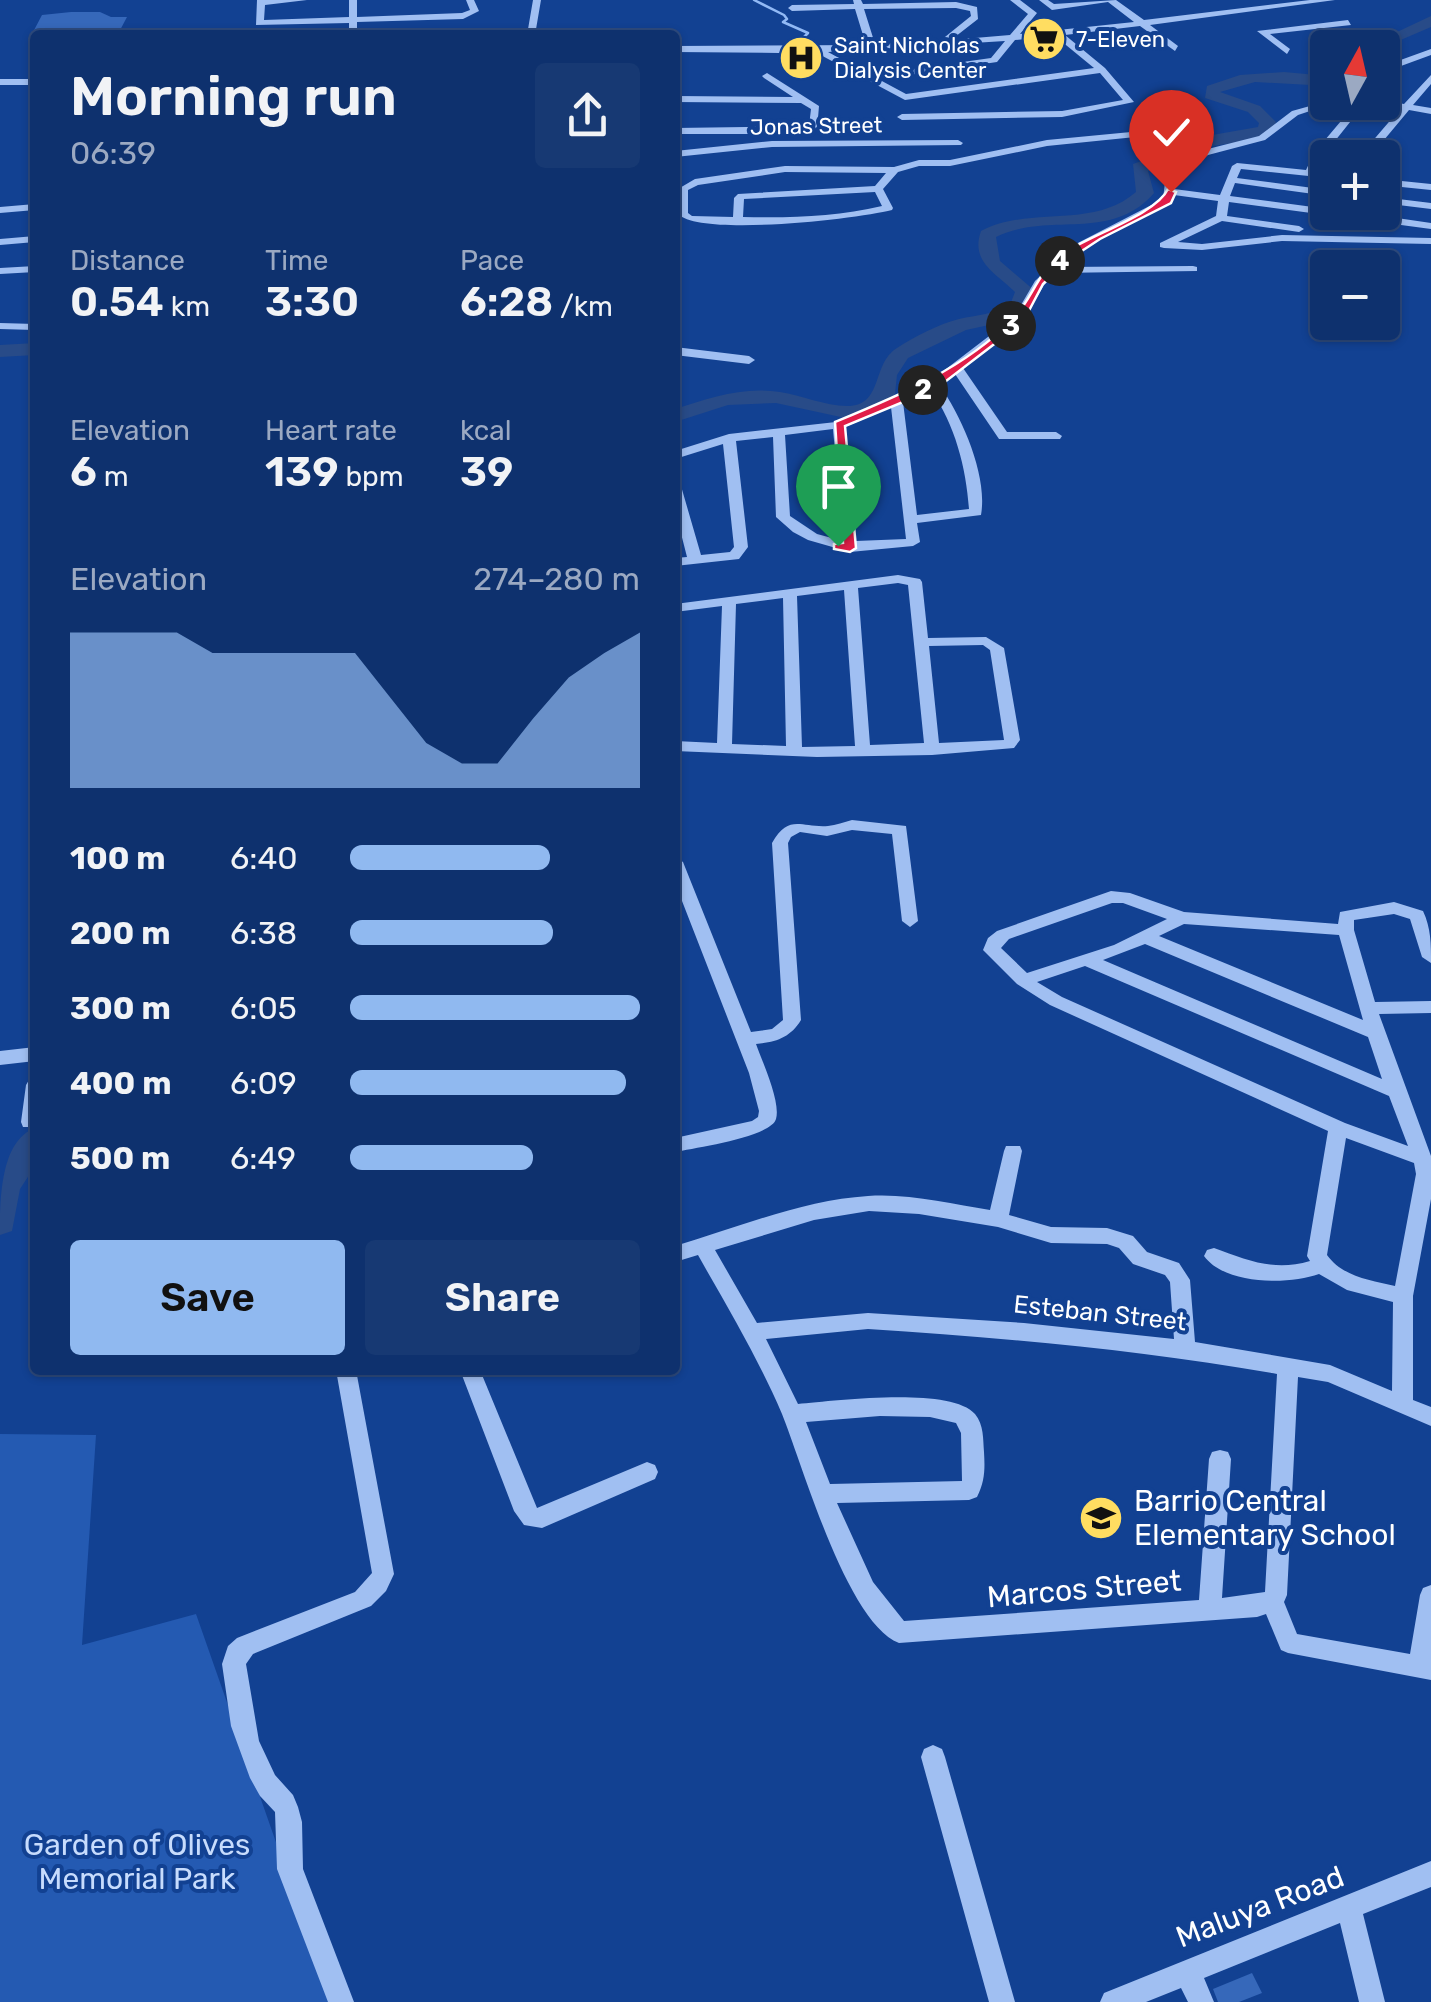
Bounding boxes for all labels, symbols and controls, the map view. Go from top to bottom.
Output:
supermarket icon: 7-Eleven [1021,16,1067,62]
place label: 7-Eleven [1076,26,1165,53]
north arrow [1310,30,1400,120]
map controls [1310,30,1400,340]
place label: Saint Nicholas Dialysis Center [834,32,987,84]
hospital icon: Saint Nicholas Dialysis Center [778,35,824,81]
button: share [535,63,640,168]
text: Morning run [70,64,397,129]
pin [1129,90,1214,193]
icon: check [1144,105,1199,160]
street label: Jonas Street [750,111,883,141]
text: 06:39 [70,134,156,172]
button: + [1310,140,1400,230]
pin: 4 [1035,236,1085,286]
text: Distance [70,244,185,277]
text: Time [265,244,328,277]
text: Pace [460,244,524,277]
text: 4 [1050,244,1070,277]
button: − [1310,250,1400,340]
text: 0.54 [70,277,164,327]
text: 3:30 [265,277,359,327]
text: 6:28 [460,277,553,327]
text: km [164,290,210,323]
text: /km [553,290,613,323]
pin: 3 [986,301,1036,351]
text: 3 [1002,309,1020,342]
pin: 2 [898,365,948,415]
text: 2 [914,373,932,406]
text: Elevation [70,414,190,447]
text: Heart rate [265,414,397,447]
text: kcal [460,414,511,447]
pin [796,444,881,547]
text: 6 [70,447,97,497]
text: 139 [265,447,339,497]
text: 39 [460,447,513,497]
icon: arrive [811,459,866,514]
text: m [97,460,129,493]
text: bpm [339,460,404,493]
text: Elevation [70,560,207,598]
text: 274–280 m [473,560,640,598]
text: 100 m [70,839,166,877]
text: 6:40 [230,839,298,877]
text: 200 m [70,914,170,952]
text: 6:38 [230,914,297,952]
text: 300 m [70,989,171,1027]
text: 6:05 [230,989,297,1027]
text: 400 m [70,1064,172,1102]
text: 6:09 [230,1064,297,1102]
text: 500 m [70,1139,170,1177]
text: 6:49 [230,1139,296,1177]
button: Save [70,1240,345,1355]
button: Share [365,1240,640,1355]
street label: Esteban Street [1012,1289,1188,1337]
place label: Barrio Central Elementary School [1134,1483,1396,1553]
school or university icon: Barrio Central Elementary School [1078,1495,1124,1541]
street label: Marcos Street [985,1563,1183,1615]
park label: Garden of Olives Memorial Park [24,1827,250,1897]
street label: Maluya Road [1171,1859,1349,1955]

